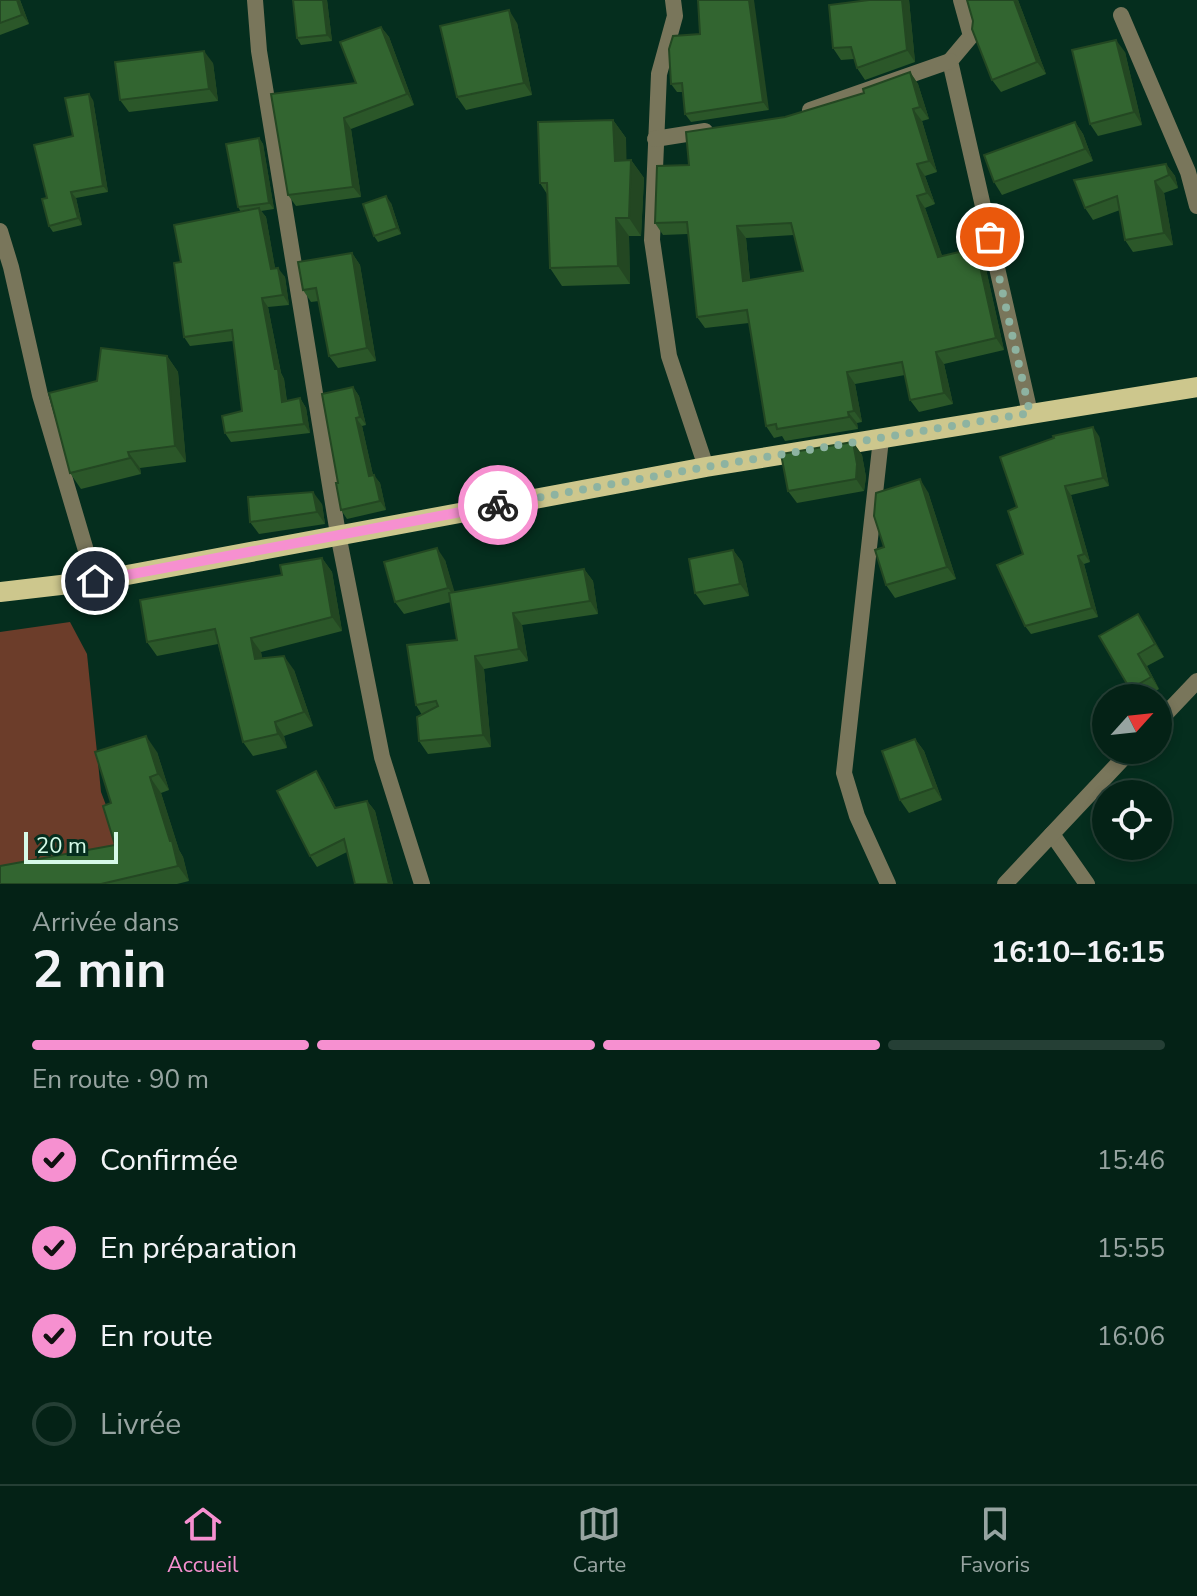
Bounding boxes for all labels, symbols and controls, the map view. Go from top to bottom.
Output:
pin [956,203,1024,271]
icon: bag [968,215,1012,259]
courier [458,465,538,545]
icon: bike [476,483,520,527]
pin [61,547,129,615]
icon: home [73,559,117,603]
north arrow [1092,684,1172,764]
map controls [1092,684,1172,860]
button: locate [1092,780,1172,860]
scale bar [24,828,118,864]
text: 20 m [36,831,87,861]
text: Arrivée dans [32,905,179,940]
text: 16:10–16:15 [991,932,1165,973]
text: 2 min [32,934,167,1005]
text: En route · 90 m [32,1062,209,1097]
icon: check [32,1138,76,1182]
text: Confirmée [100,1140,238,1181]
text: 15:46 [1097,1143,1165,1178]
icon: check [32,1226,76,1270]
text: En préparation [100,1228,297,1269]
text: 15:55 [1097,1231,1165,1266]
icon: check [32,1314,76,1358]
text: En route [100,1316,213,1357]
text: 16:06 [1097,1319,1165,1354]
text: Livrée [100,1404,181,1445]
tab: Accueil [167,1502,239,1580]
tab: Carte [572,1502,626,1580]
tab: Favoris [960,1502,1030,1580]

